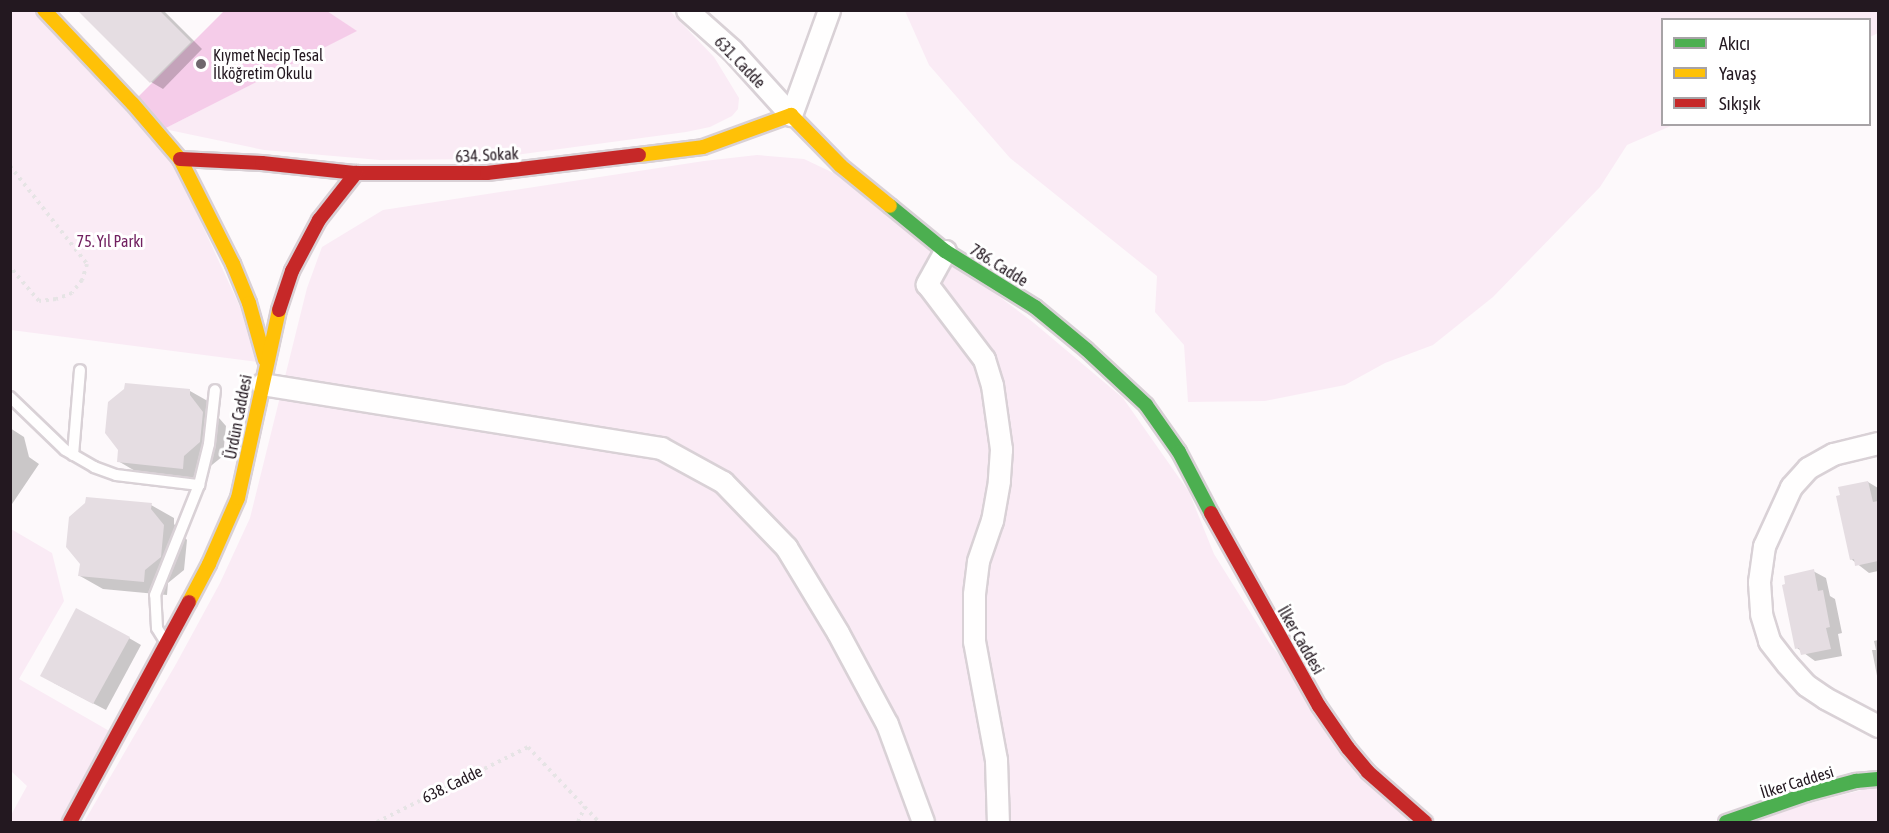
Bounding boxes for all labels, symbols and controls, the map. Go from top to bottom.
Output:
legend [1661,18,1871,126]
street label: 631. Cadde [711,32,769,92]
text: Akıcı [1719,33,1750,54]
place label: Kıymet Necip Tesal İlköğretim Okulu [213,45,323,83]
marker: Kıymet Necip Tesal İlköğretim Okulu [194,57,208,71]
text: Yavaş [1719,63,1756,84]
text: Sıkışık [1719,93,1761,114]
street label: 634. Sokak [455,144,519,166]
park label: 75. Yıl Parkı [77,231,143,251]
street label: 786. Cadde [966,240,1032,290]
street label: Ürdün Caddesi [220,373,256,461]
street label: İlker Caddesi [1274,602,1328,678]
street label: 638. Cadde [419,761,485,807]
street label: İlker Caddesi [1758,762,1836,802]

